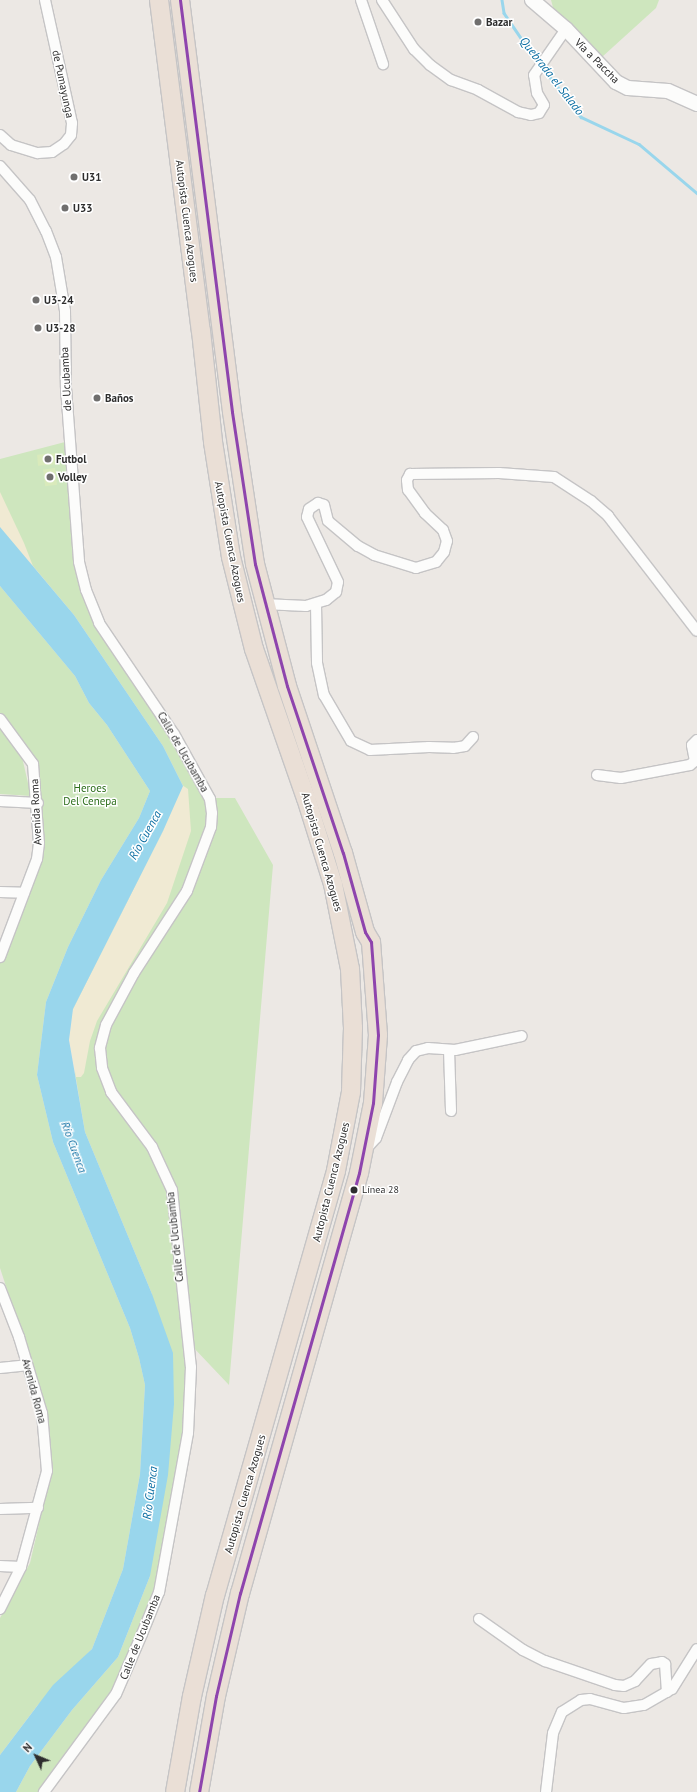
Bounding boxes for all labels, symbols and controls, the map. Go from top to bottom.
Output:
place label: Bazar [486,15,512,29]
marker: Bazar [473,17,483,27]
water label: Quebrada el Salado [517,34,587,118]
street label: Vía a Paccha [572,36,622,86]
street label: de Pumayunga [49,49,77,119]
street label: Autopista Cuenca Azogues [173,159,201,283]
place label: U31 [82,170,101,184]
marker: U31 [69,172,79,182]
place label: U33 [73,201,92,215]
marker: U33 [60,203,70,213]
place label: U3-24 [44,293,74,307]
marker: U3-24 [31,295,41,305]
place label: U3-28 [46,321,76,335]
marker: U3-28 [33,323,43,333]
street label: de Ucubamba [58,347,74,411]
place label: Baños [105,391,134,405]
marker: Baños [92,393,102,403]
place label: Futbol [56,452,86,466]
marker: Futbol [43,454,53,464]
place label: Volley [58,470,87,484]
marker: Volley [45,472,55,482]
street label: Autopista Cuenca Azogues [212,480,248,604]
street label: Calle de Ucubamba [155,709,211,795]
street label: Avenida Roma [28,779,44,845]
park label: Heroes Del Cenepa [63,782,117,808]
street label: Autopista Cuenca Azogues [299,791,345,913]
water label: Río Cuenca [126,808,164,862]
water label: Río Cuenca [58,1119,90,1175]
street label: Autopista Cuenca Azogues [310,1121,352,1243]
place label: Línea 28 [362,1184,399,1196]
marker: Línea 28 [349,1185,359,1195]
street label: Calle de Ucubamba [164,1191,186,1283]
street label: Avenida Roma [19,1357,49,1425]
street label: Autopista Cuenca Azogues [222,1433,268,1555]
water label: Río Cuenca [140,1466,160,1520]
street label: Calle de Ucubamba [117,1592,163,1682]
north arrow [16,1736,56,1776]
text: N [20,1740,35,1755]

